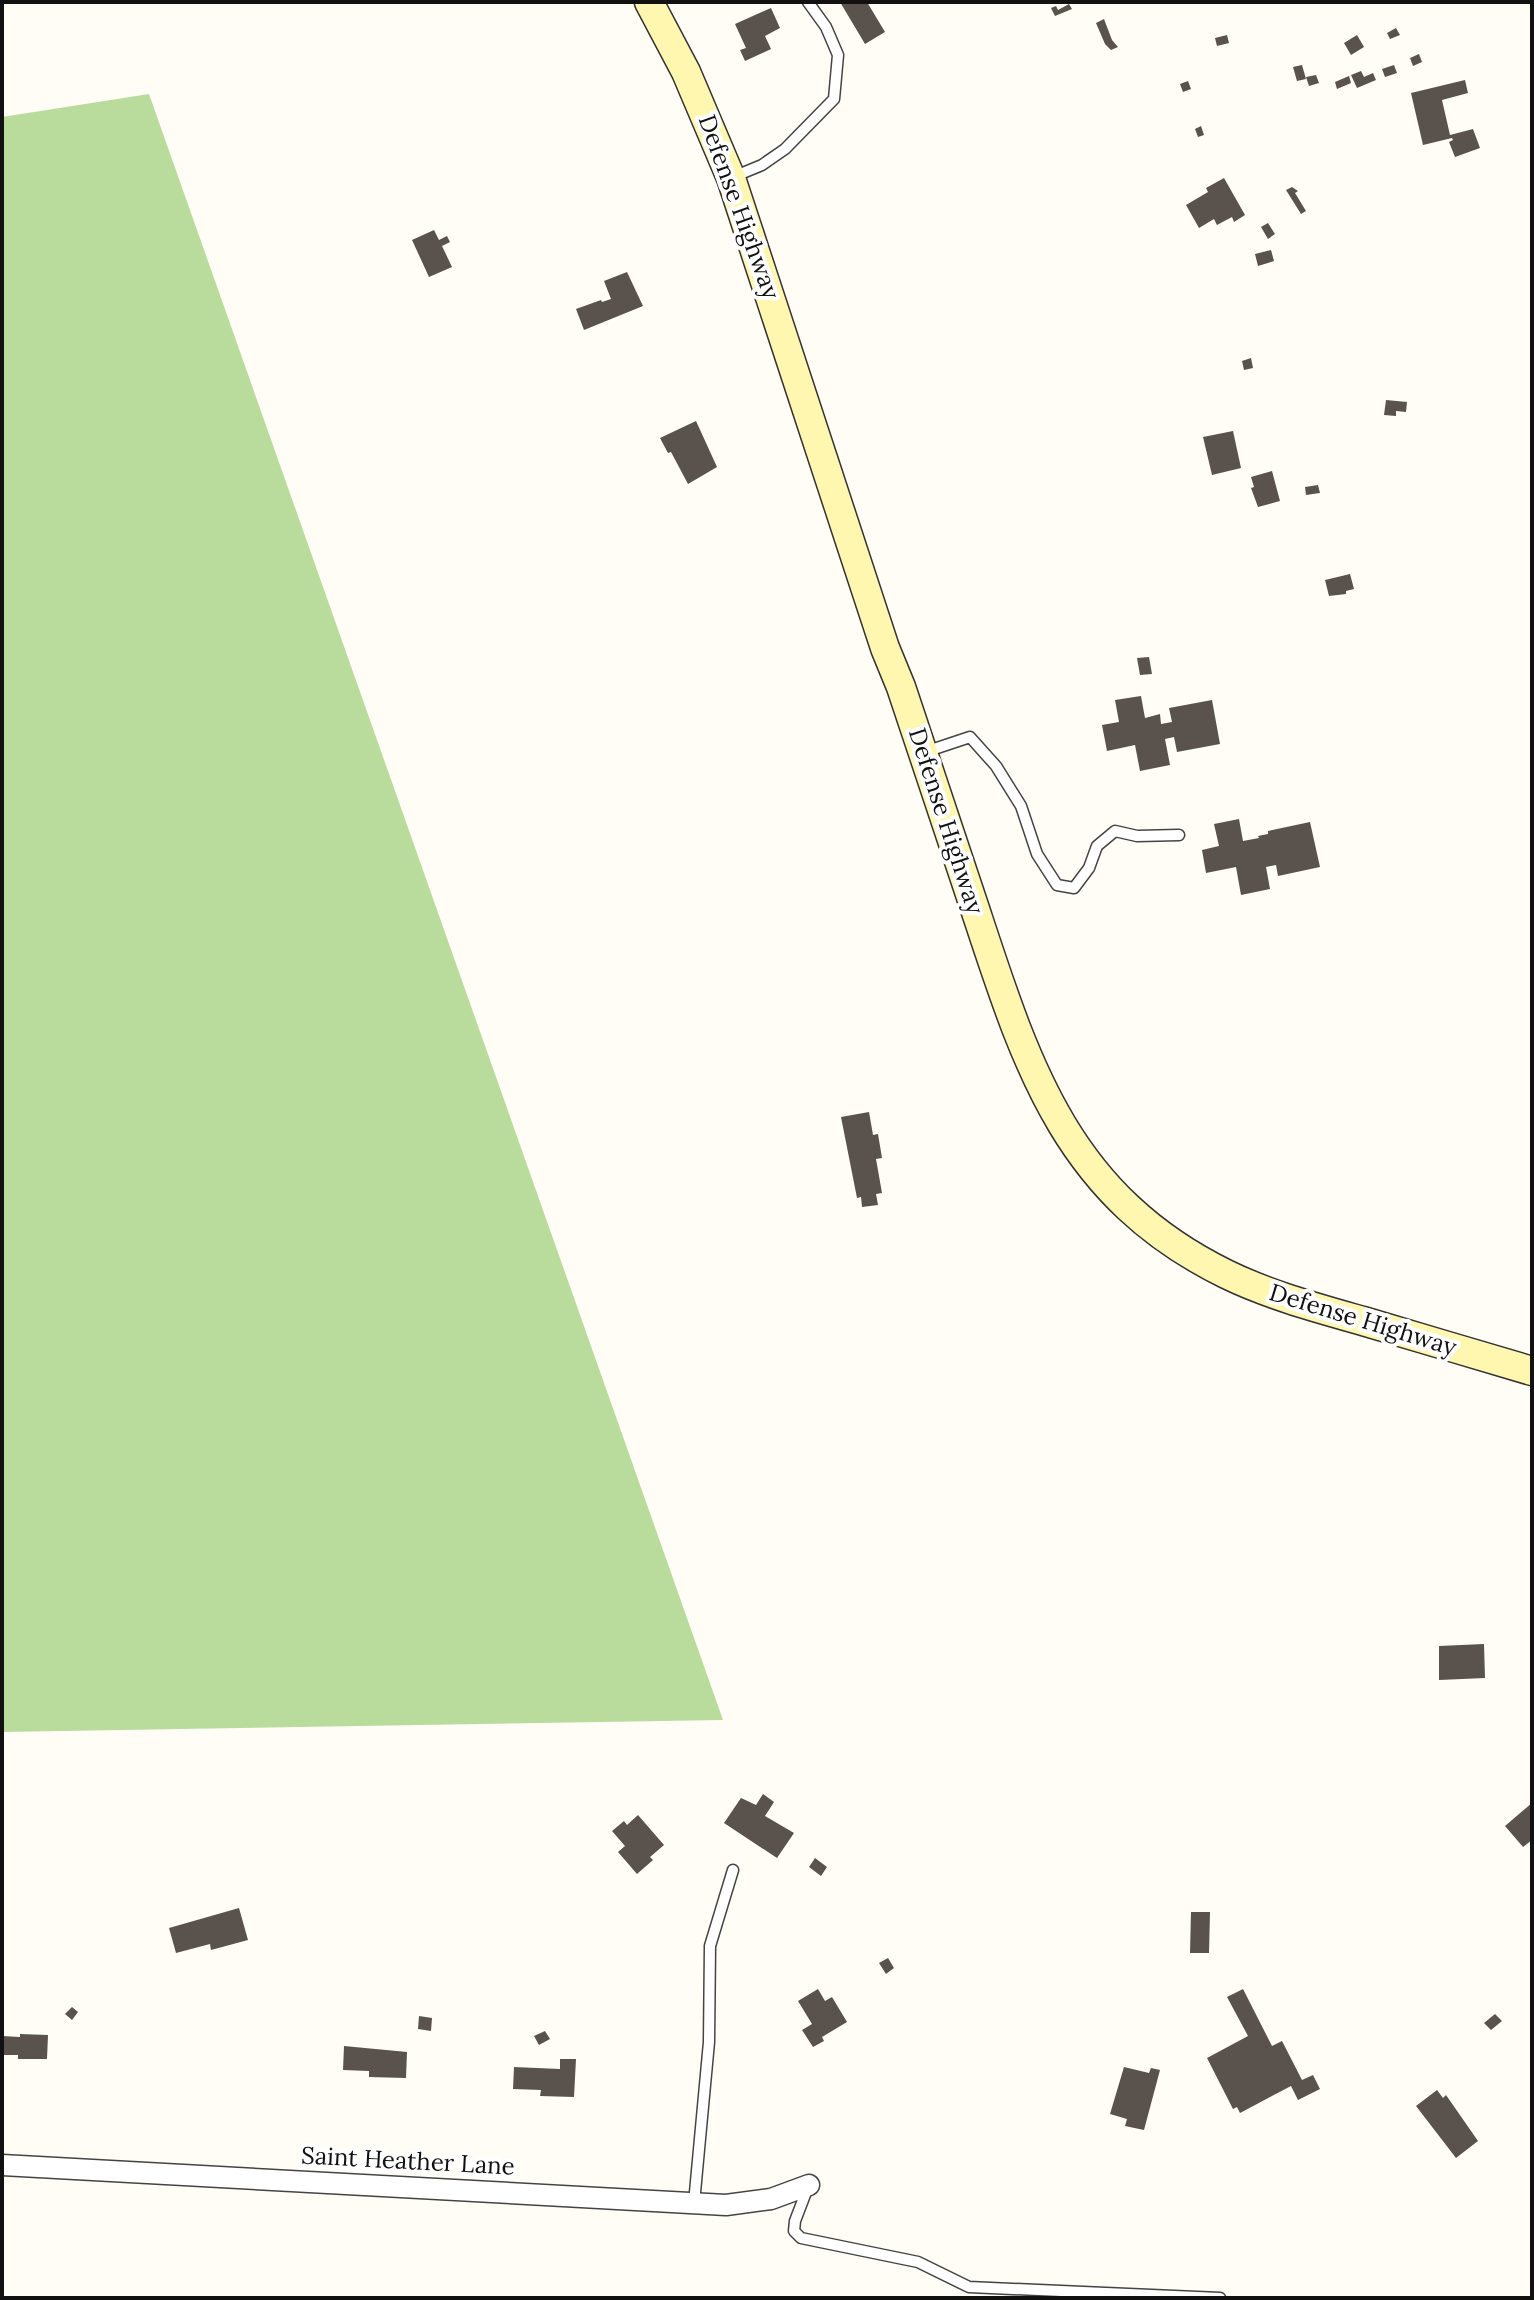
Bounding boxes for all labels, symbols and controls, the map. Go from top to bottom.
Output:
street label: Defense Highway [692,110,787,304]
street label: Defense Highway [902,724,991,918]
street label: Defense Highway [1266,1276,1461,1363]
street label: Saint Heather Lane [300,2139,516,2182]

